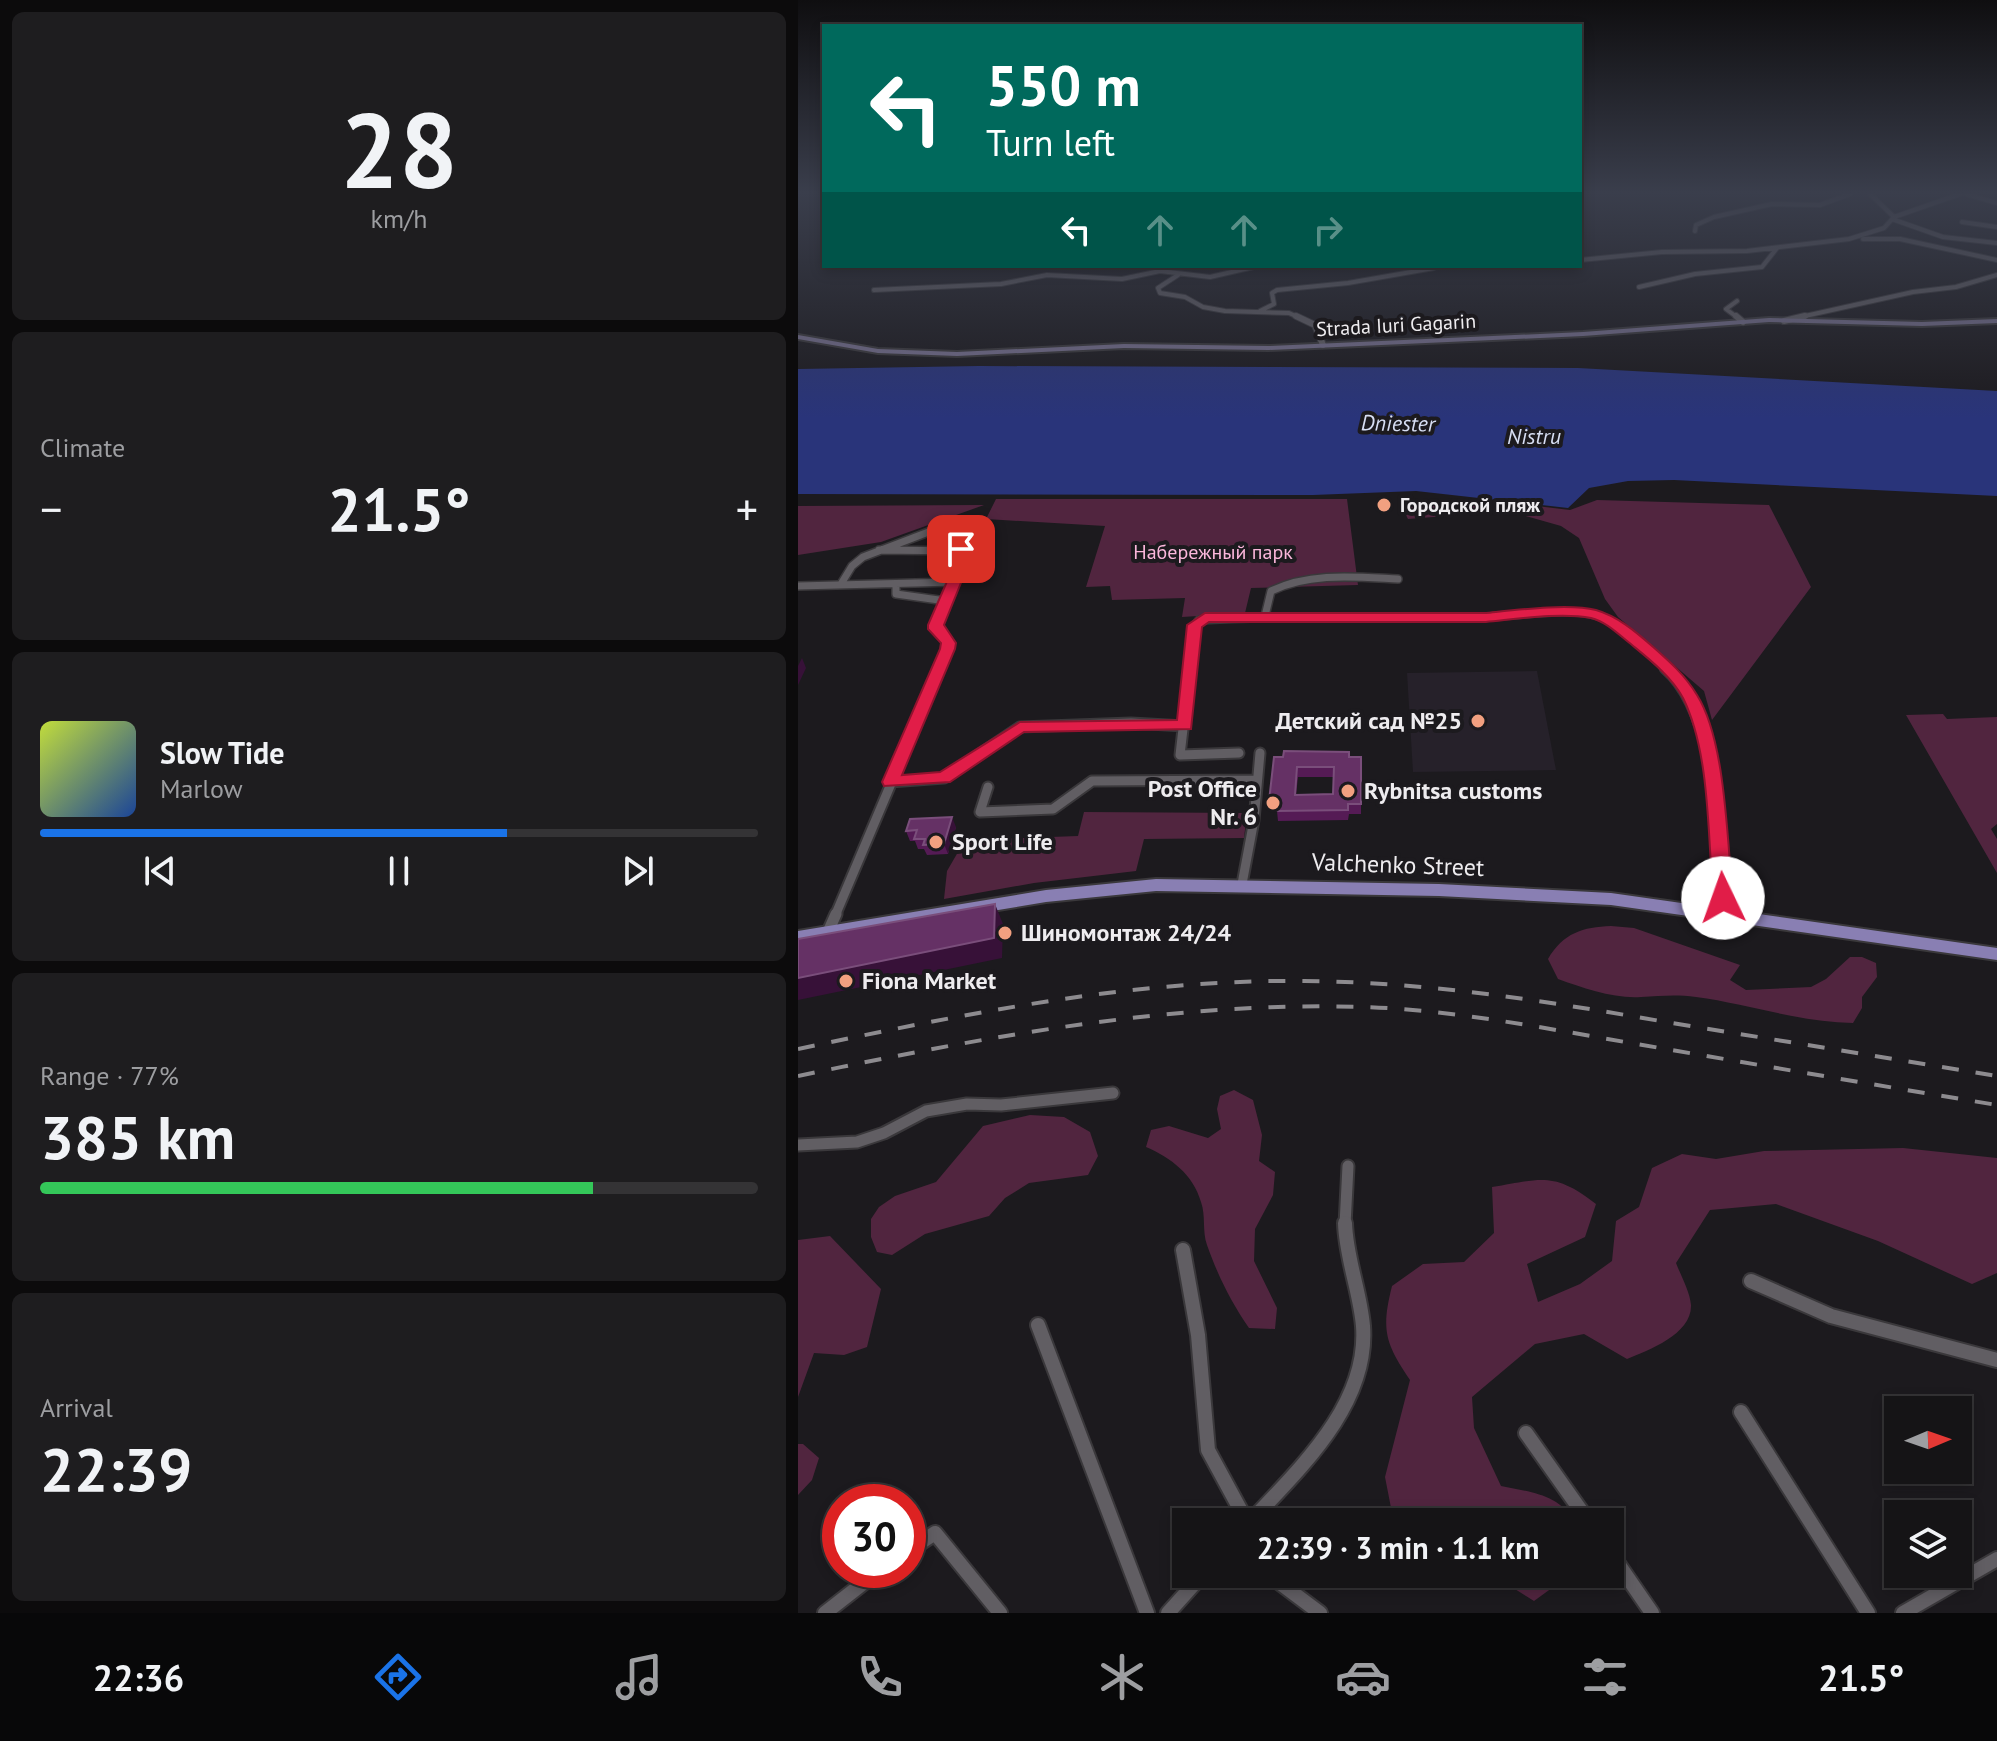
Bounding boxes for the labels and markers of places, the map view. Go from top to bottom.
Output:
place label: Городской пляж [1400,492,1540,518]
marker: Городской пляж [1375,496,1393,514]
pin [927,515,995,583]
place label: Детский сад №25 [1276,705,1462,736]
marker: Детский сад №25 [1469,712,1487,730]
place label: Post Office Nr. 6 [1148,773,1257,832]
place label: Rybnitsa customs [1364,775,1542,806]
marker: Rybnitsa customs [1339,782,1357,800]
marker: Post Office Nr. 6 [1264,794,1282,812]
place label: Sport Life [952,826,1053,857]
marker: Sport Life [927,833,945,851]
place label: Шиномонтаж 24/24 [1021,917,1232,948]
marker: Шиномонтаж 24/24 [996,924,1014,942]
place label: Fiona Market [862,965,997,996]
marker: Fiona Market [837,972,855,990]

